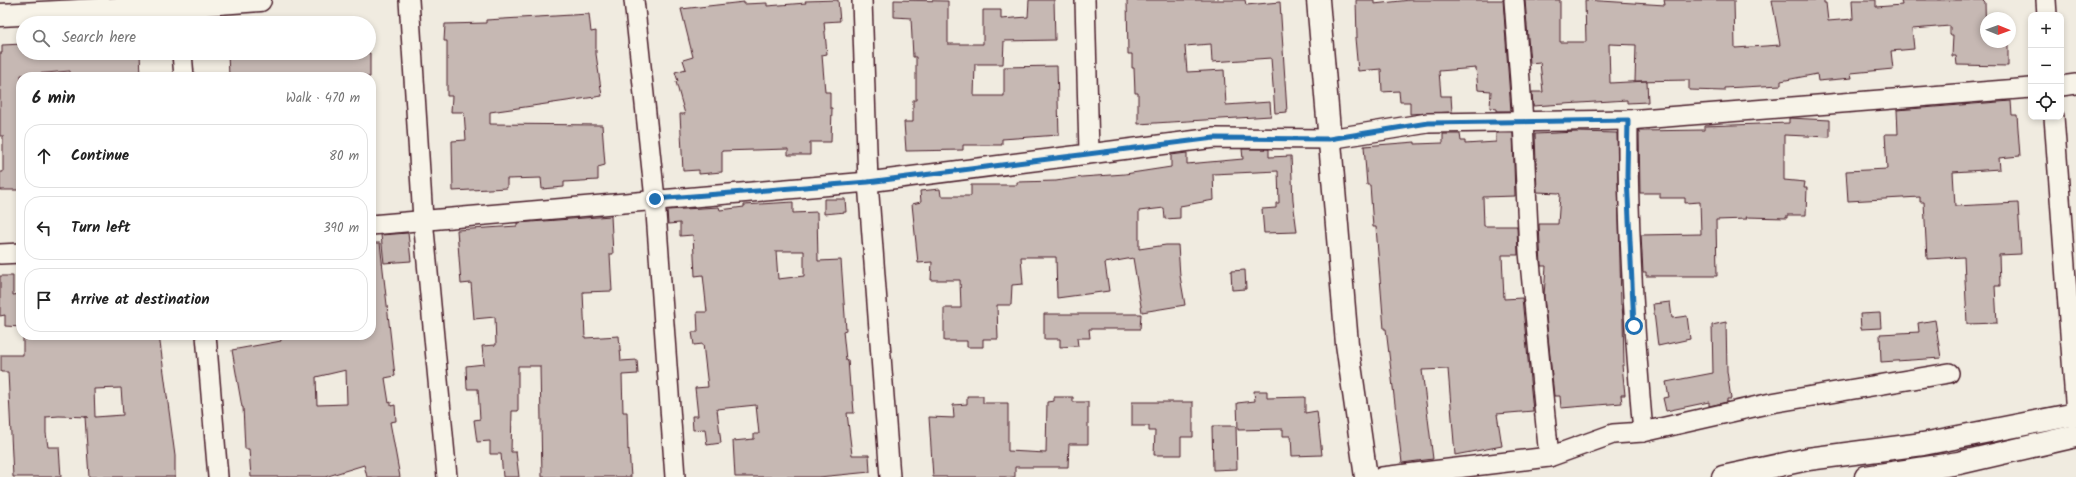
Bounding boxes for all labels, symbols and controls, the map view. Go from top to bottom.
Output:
north arrow [1980,12,2016,48]
map controls [2028,12,2064,120]
button: + [2028,12,2064,48]
search box [16,16,376,60]
text: Search here [62,26,136,50]
icon: search [30,27,52,49]
button: − [2028,48,2064,84]
button: locate [2028,84,2064,120]
text: 6 min [32,85,76,112]
text: Walk · 470 m [286,88,360,109]
text: Continue [71,144,129,168]
icon: ahead [33,145,55,167]
text: 80 m [329,146,359,167]
route end [646,190,664,208]
text: Turn left [71,216,131,240]
icon: left [33,217,55,239]
text: 390 m [323,218,359,239]
text: Arrive at destination [71,288,210,312]
icon: arrive [33,289,55,311]
route start [1625,317,1643,335]

